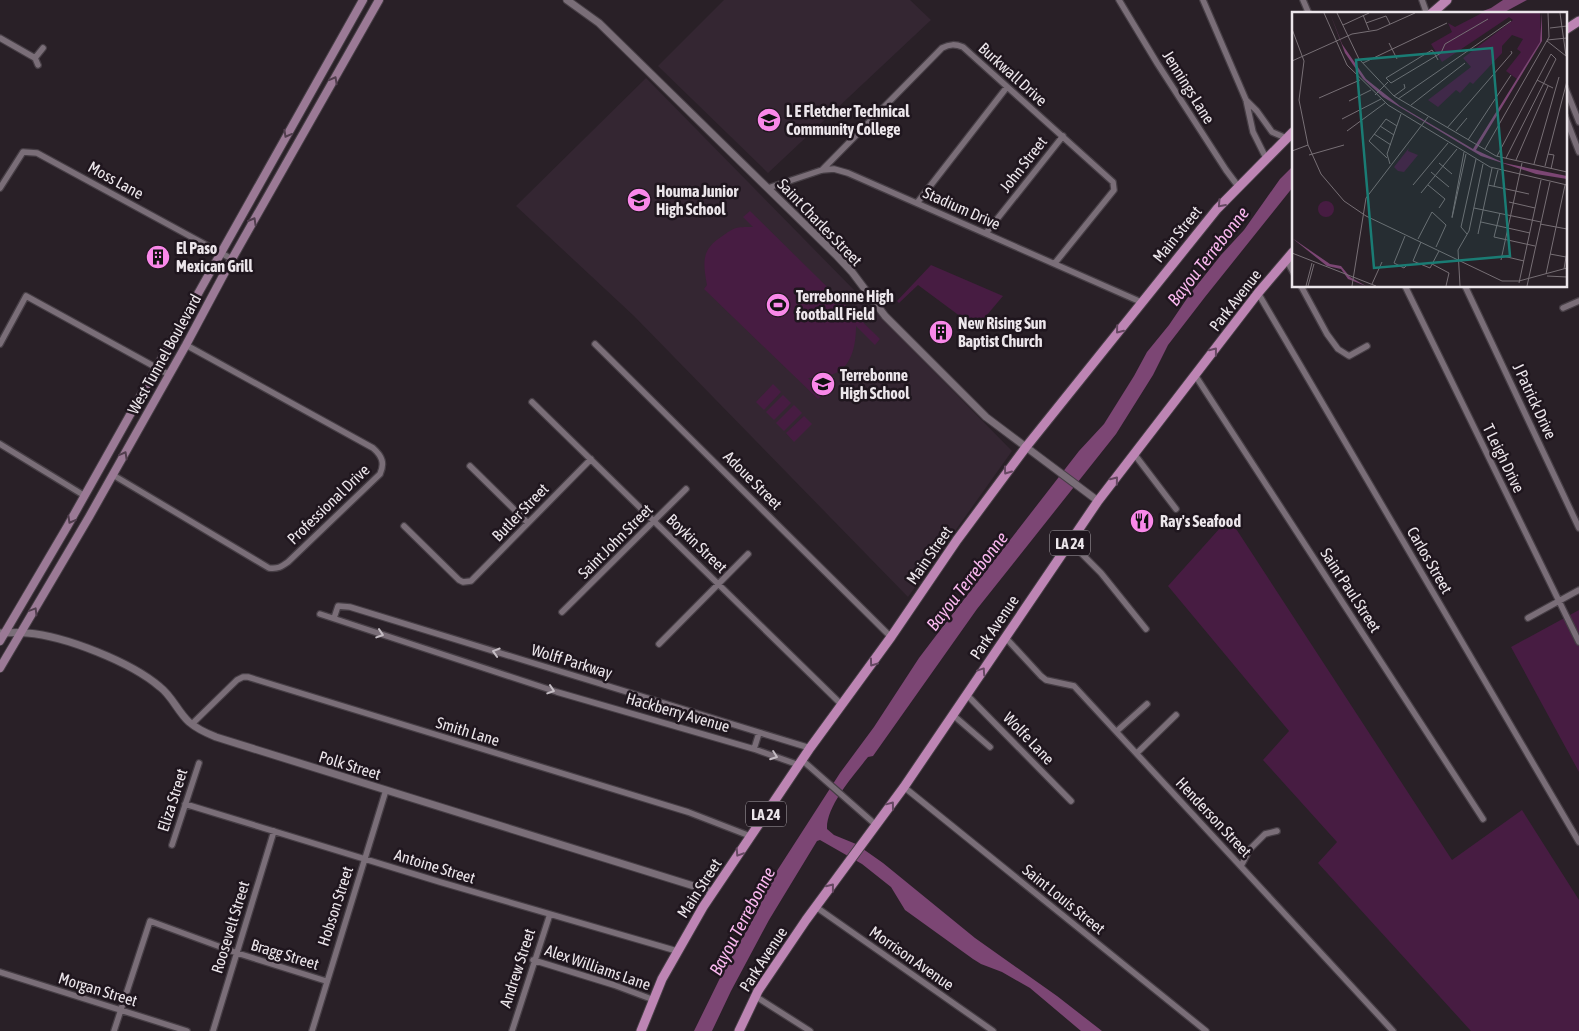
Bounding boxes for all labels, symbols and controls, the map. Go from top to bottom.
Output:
inset map [1292,12,1566,288]
street label: Burkwall Drive [975,39,1051,109]
street label: Jennings Lane [1159,47,1219,127]
one-way arrow [328,76,338,85]
place label: L E Fletcher Technical Community College [786,102,910,138]
school or university icon: L E Fletcher Technical Community College [756,107,782,133]
one-way arrow [283,129,293,138]
street label: John Street [996,132,1050,195]
street label: Moss Lane [85,157,147,203]
street label: Saint Charles Street [774,175,866,269]
place label: Houma Junior High School [656,182,739,218]
street label: Stadium Drive [921,183,1003,233]
school or university icon: Houma Junior High School [626,187,652,213]
one-way arrow [1218,199,1227,208]
street label: Main Street [1149,202,1205,266]
water label: Bayou Terrebonne [1163,202,1253,310]
one-way arrow [247,218,257,227]
place label: El Paso Mexican Grill [176,239,253,275]
building icon: El Paso Mexican Grill [145,244,171,270]
street label: Park Avenue [1205,266,1265,334]
place label: Terrebonne High football Field [795,287,894,323]
street label: West Tunnel Boulevard [124,291,204,417]
sports icon: Terrebonne High football Field [765,292,791,318]
place label: New Rising Sun Baptist Church [958,314,1047,350]
building icon: New Rising Sun Baptist Church [928,319,954,345]
one-way arrow [1116,324,1124,333]
one-way arrow [1208,348,1216,357]
street label: J Patrick Drive [1510,360,1560,442]
place label: Terrebonne High School [840,366,910,402]
school or university icon: Terrebonne High School [810,371,836,397]
street label: T Leigh Drive [1479,421,1528,496]
street label: Adoue Street [720,447,786,513]
one-way arrow [118,451,128,460]
street label: Professional Drive [283,460,373,548]
one-way arrow [1004,466,1014,475]
one-way arrow [1109,477,1117,486]
street label: Butler Street [488,479,552,545]
street label: Saint John Street [574,500,656,582]
restaurant icon: Ray's Seafood [1129,508,1155,534]
street label: Boykin Street [662,510,731,577]
place label: Ray's Seafood [1160,512,1241,530]
one-way arrow [67,515,77,524]
street label: Main Street [902,522,956,588]
street label: Carlos Street [1404,523,1456,597]
water label: Bayou Terrebonne [922,527,1012,635]
road number: LA 24 [1050,530,1090,556]
street label: Saint Paul Street [1317,545,1385,636]
street label: Park Avenue [966,592,1022,662]
one-way arrow [27,607,37,616]
one-way arrow [376,628,384,638]
street label: Wolff Parkway [529,640,615,683]
one-way arrow [492,648,500,658]
one-way arrow [870,657,878,666]
one-way arrow [976,668,986,677]
one-way arrow [547,684,555,694]
street label: Hackberry Avenue [624,689,732,736]
street label: Wolfe Lane [1000,708,1058,768]
street label: Smith Lane [434,713,502,749]
street label: Polk Street [317,747,383,783]
one-way arrow [770,750,778,760]
street label: Eliza Street [153,766,191,834]
street label: Henderson Street [1173,774,1256,861]
road number: LA 24 [746,802,786,826]
one-way arrow [885,802,893,811]
street label: Antoine Street [392,845,478,887]
one-way arrow [736,848,746,857]
street label: Main Street [673,855,725,921]
street label: Saint Louis Street [1019,860,1109,938]
water label: Bayou Terrebonne [705,863,779,979]
street label: Hobson Street [314,864,356,948]
street label: Roosevelt Street [207,878,253,975]
one-way arrow [826,884,834,893]
street label: Morrison Avenue [866,922,958,994]
street label: Park Avenue [736,923,790,995]
street label: Andrew Street [496,926,538,1010]
street label: Bragg Street [249,935,322,974]
street label: Alex Williams Lane [543,940,653,994]
street label: Morgan Street [56,968,140,1011]

